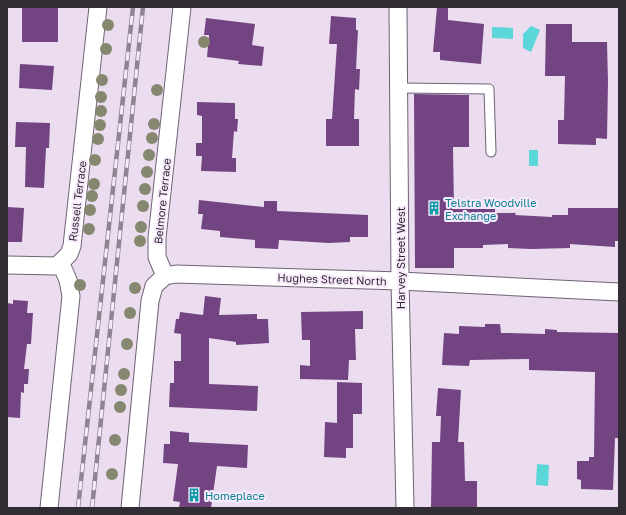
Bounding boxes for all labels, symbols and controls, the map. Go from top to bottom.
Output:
street label: Belmore Terrace [151,157,173,245]
street label: Russell Terrace [66,160,88,242]
place label: Telstra Woodville Exchange [445,196,537,222]
building icon: Telstra Woodville Exchange [426,200,442,216]
street label: Harvey Street West [394,207,407,309]
street label: Hughes Street North [277,271,387,287]
building icon: Homeplace [186,487,202,503]
place label: Homeplace [205,489,265,502]

